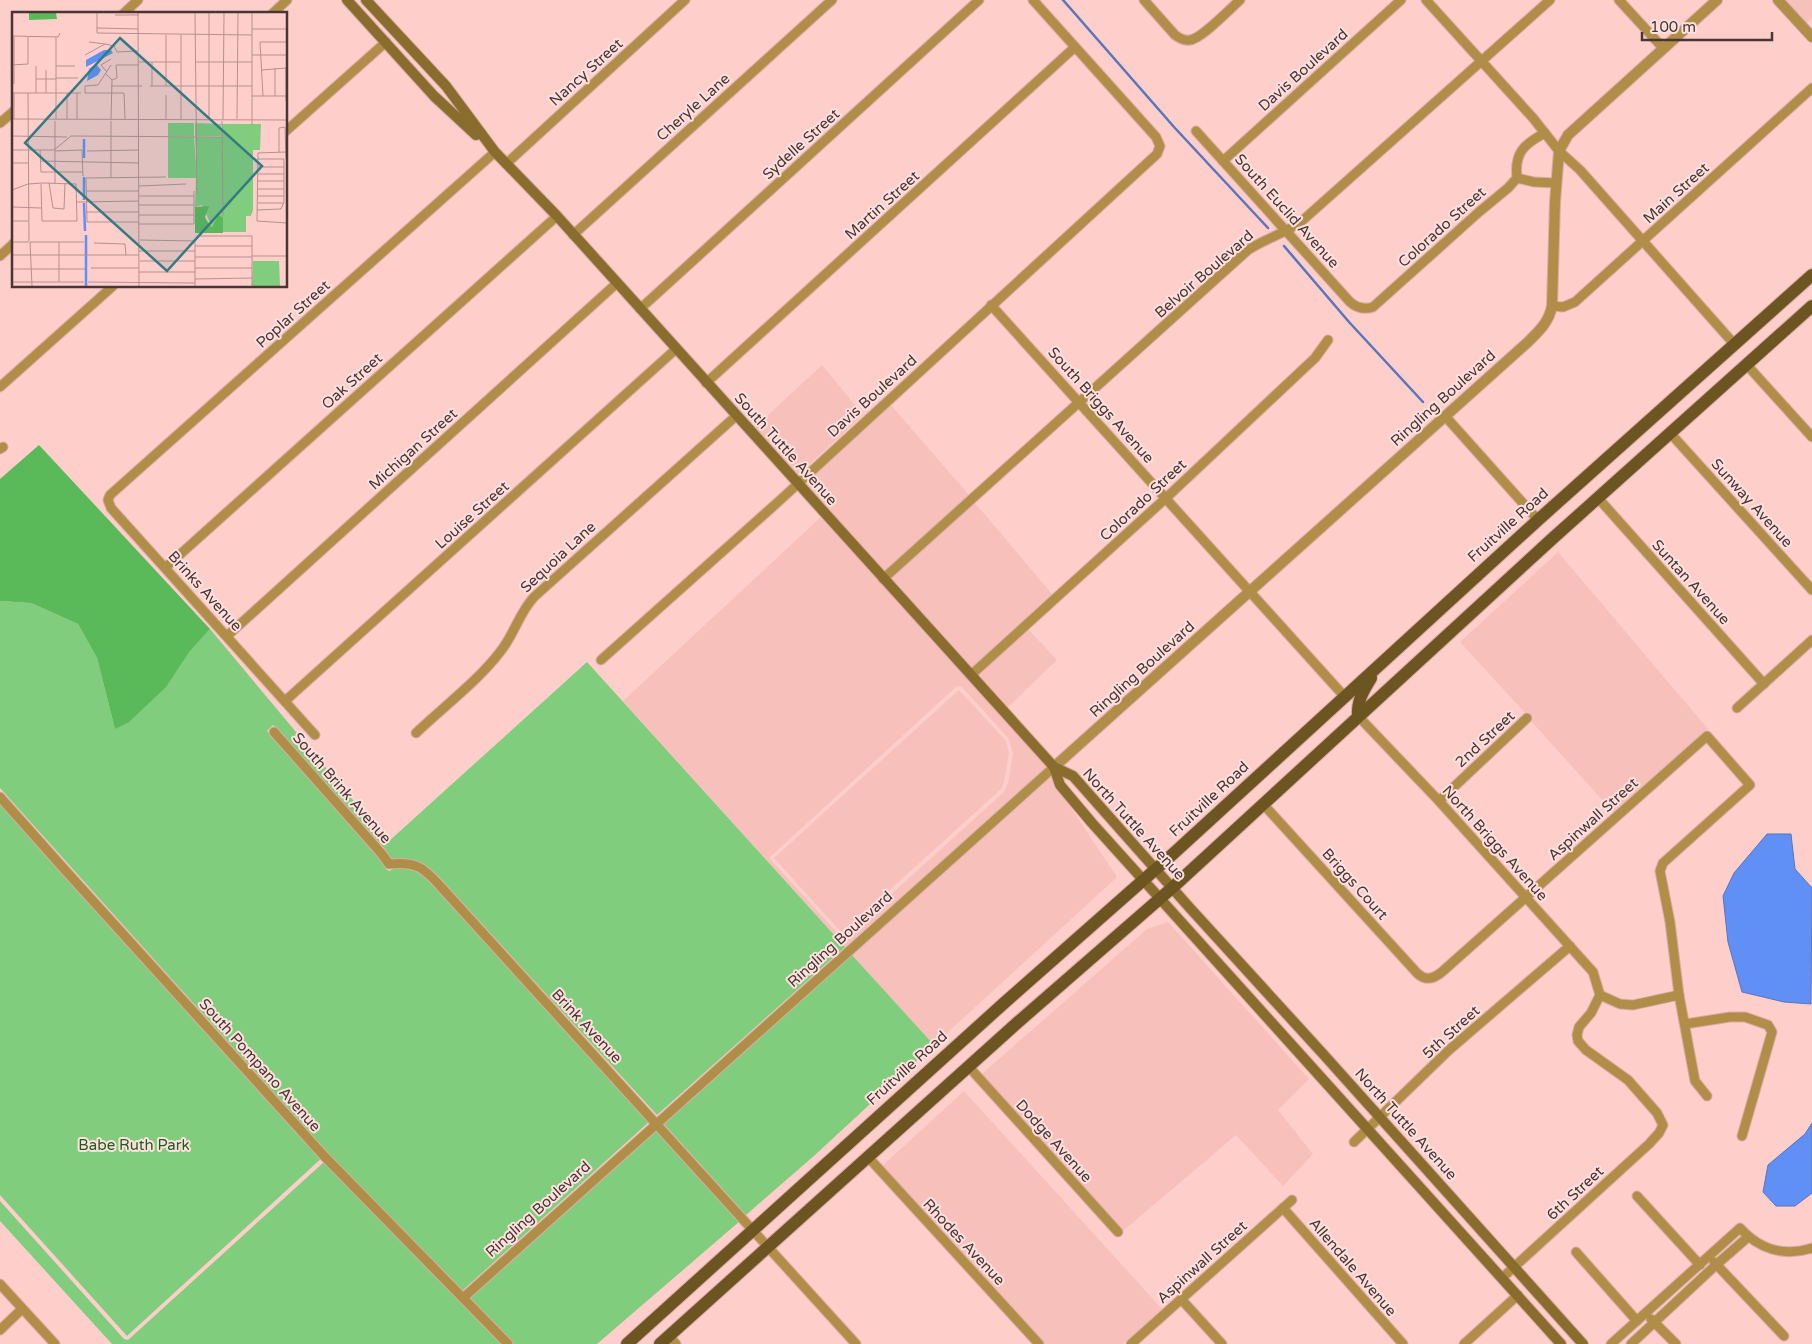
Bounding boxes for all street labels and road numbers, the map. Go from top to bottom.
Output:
street label: Davis Boulevard [1255,25,1351,115]
street label: Nancy Street [546,34,627,110]
street label: Cheryle Lane [653,69,733,145]
street label: Sydelle Street [759,105,843,183]
street label: South Euclid Avenue [1231,150,1343,272]
street label: Main Street [1639,159,1713,227]
street label: Martin Street [841,167,923,243]
street label: Colorado Street [1394,183,1490,271]
street label: Belvoir Boulevard [1151,226,1257,322]
street label: Poplar Street [252,276,334,352]
street label: South Briggs Avenue [1044,343,1158,467]
street label: Ringling Boulevard [1387,346,1499,450]
street label: Oak Street [318,349,386,413]
street label: Davis Boulevard [824,351,920,441]
street label: South Tuttle Avenue [731,389,841,509]
street label: Michigan Street [365,404,461,493]
street label: Colorado Street [1096,455,1190,545]
street label: Sunway Avenue [1708,455,1796,551]
street label: Louise Street [431,477,513,553]
street label: Fruitville Road [1464,484,1552,566]
street label: Sequoia Lane [517,518,599,596]
street label: Suntan Avenue [1648,536,1734,628]
street label: Brinks Avenue [164,547,246,635]
street label: Ringling Boulevard [1086,617,1198,721]
street label: 2nd Street [1452,707,1519,771]
street label: South Brink Avenue [289,729,395,847]
street label: Fruitville Road [1165,758,1253,840]
street label: North Tuttle Avenue [1079,764,1189,884]
street label: Aspinwall Street [1544,774,1642,864]
street label: North Briggs Avenue [1438,782,1552,904]
street label: Briggs Court [1318,845,1392,924]
street label: Ringling Boulevard [784,887,896,991]
street label: Brink Avenue [548,985,626,1067]
street label: South Pompano Avenue [196,995,324,1135]
street label: 5th Street [1419,1001,1484,1062]
street label: Fruitville Road [863,1027,951,1109]
street label: North Tuttle Avenue [1351,1064,1461,1184]
street label: Dodge Avenue [1012,1096,1096,1186]
street label: Ringling Boulevard [482,1157,594,1261]
street label: 6th Street [1543,1162,1607,1224]
street label: Rhodes Avenue [919,1195,1009,1289]
street label: Allendale Avenue [1306,1214,1400,1320]
street label: Aspinwall Street [1153,1217,1251,1307]

